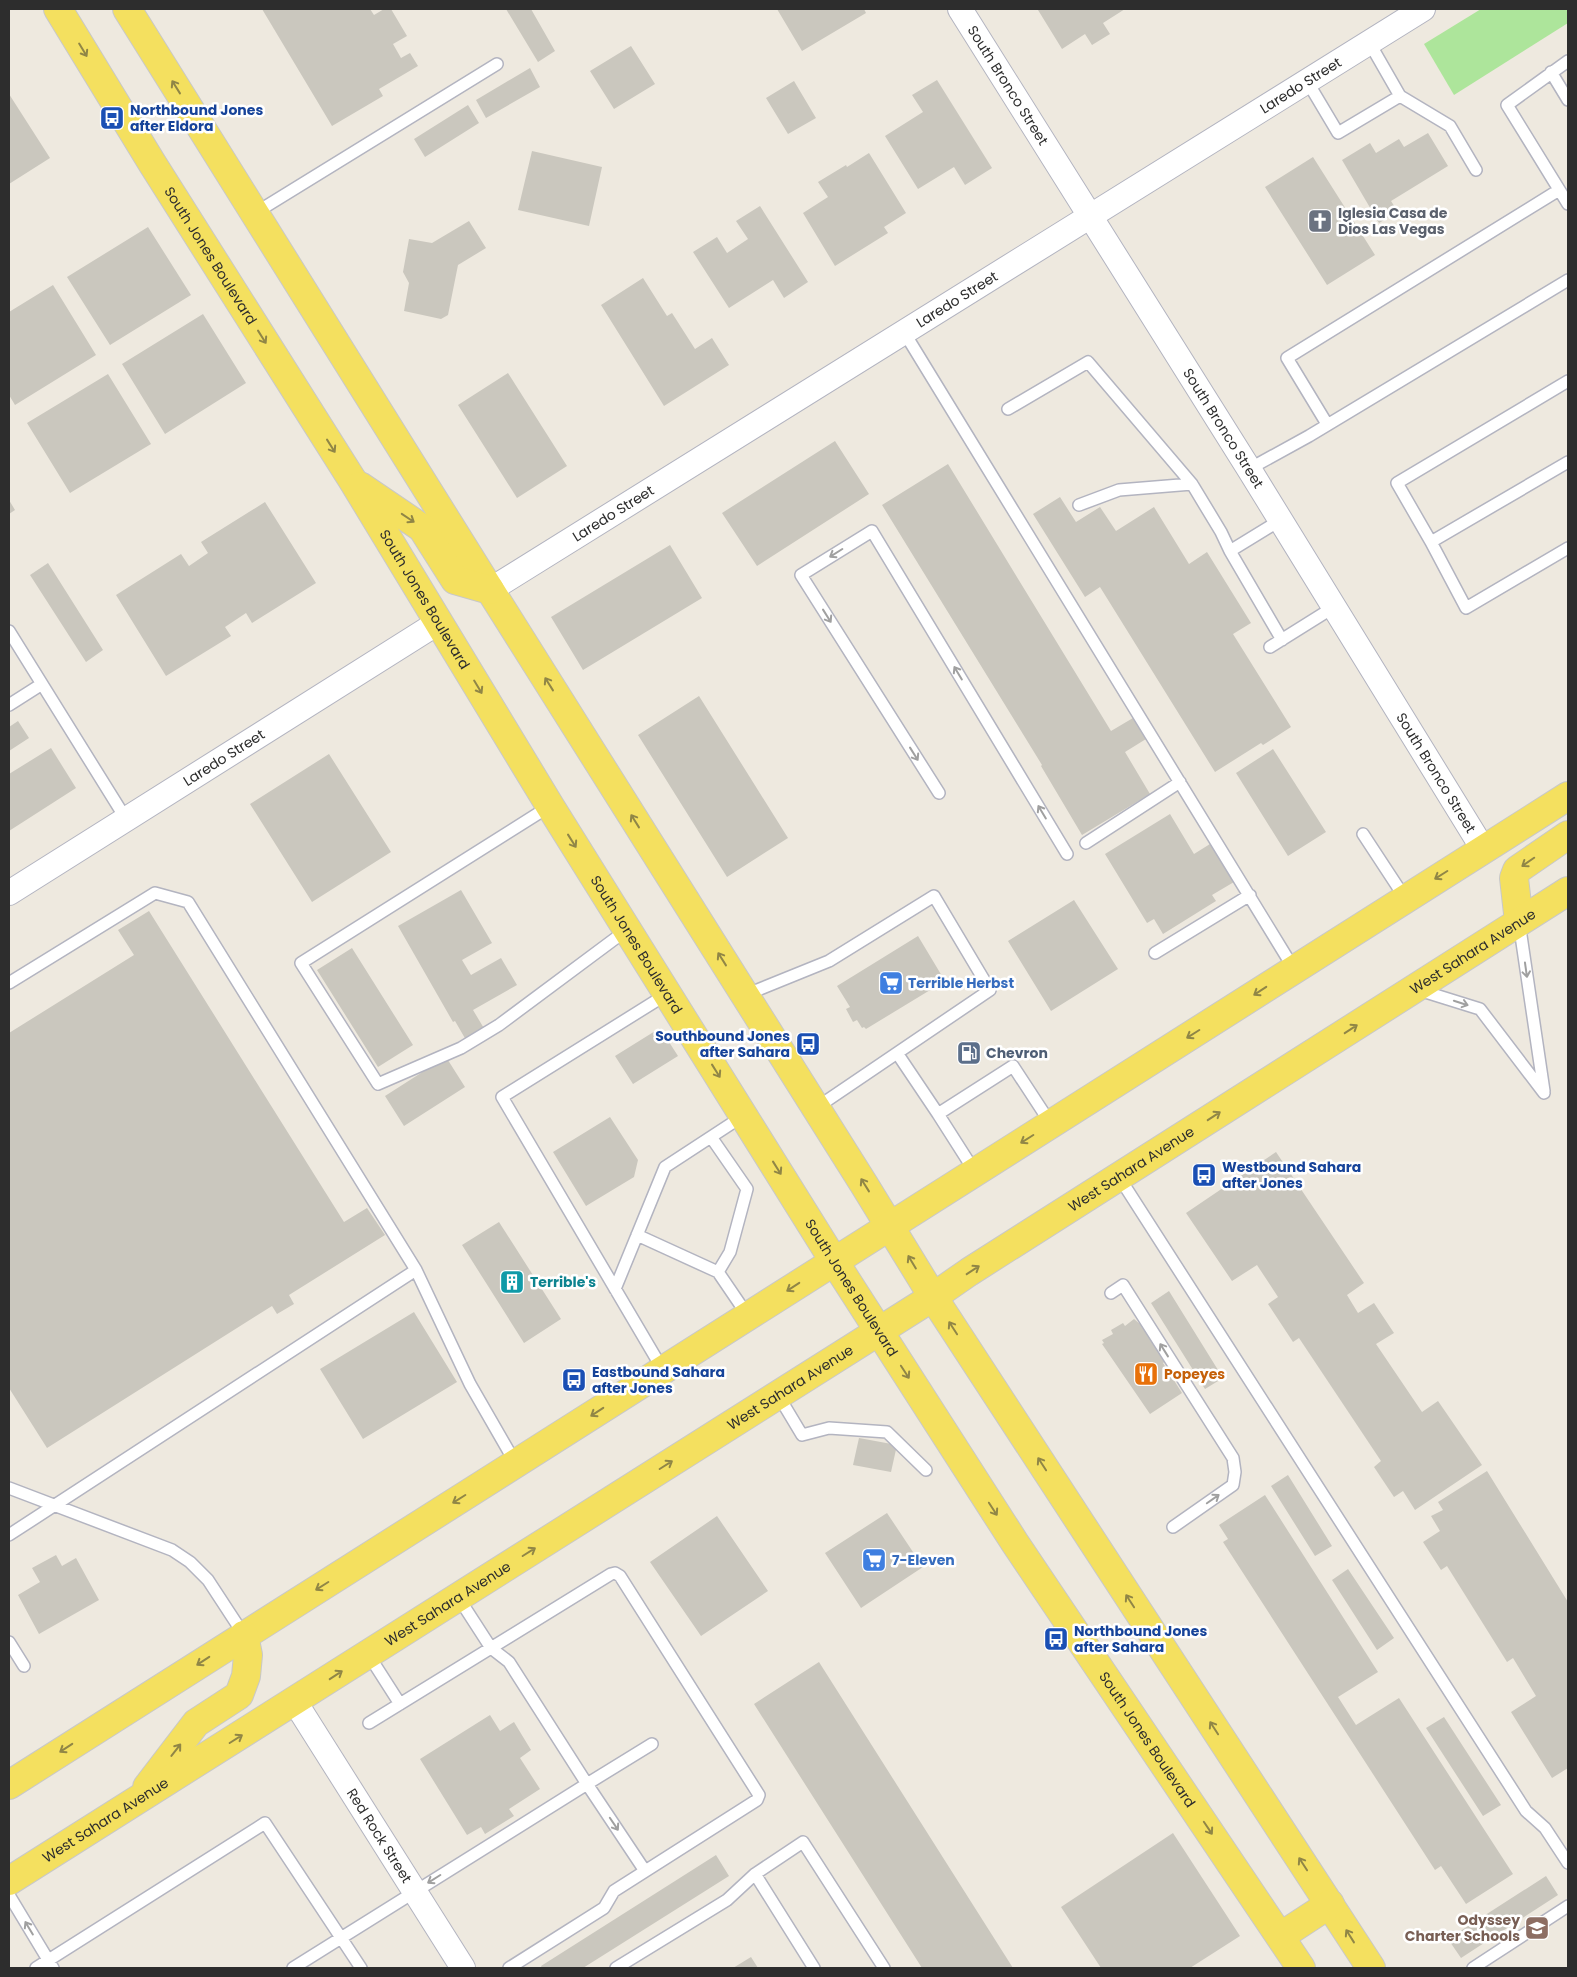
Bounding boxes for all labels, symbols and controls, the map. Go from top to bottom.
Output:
street label: South Bronco Street [963,21,1053,149]
one-way arrow [79,43,89,57]
street label: Laredo Street [1256,52,1345,118]
one-way arrow [171,80,181,94]
place label: Northbound Jones after Eldora [130,100,263,136]
bus stop icon: Northbound Jones after Eldora [99,105,125,131]
street label: South Jones Boulevard [159,183,262,329]
place label: Iglesia Casa de Dios Las Vegas [1338,203,1448,239]
church icon: Iglesia Casa de Dios Las Vegas [1307,208,1333,234]
street label: Laredo Street [912,266,1002,332]
one-way arrow [257,329,267,343]
street label: South Bronco Street [1178,364,1268,492]
one-way arrow [326,438,336,452]
street label: Laredo Street [568,480,658,546]
one-way arrow [400,513,414,523]
street label: South Jones Boulevard [375,526,475,673]
one-way arrow [830,548,844,558]
one-way arrow [823,609,833,623]
one-way arrow [952,667,962,681]
one-way arrow [543,677,553,691]
one-way arrow [472,680,483,694]
street label: South Bronco Street [1391,709,1481,837]
street label: Laredo Street [179,724,268,791]
one-way arrow [909,746,919,760]
one-way arrow [1036,806,1046,820]
one-way arrow [630,814,641,828]
one-way arrow [567,833,577,847]
one-way arrow [1521,857,1535,867]
street label: South Jones Boulevard [586,871,687,1018]
one-way arrow [1435,871,1449,881]
street label: West Sahara Avenue [1406,904,1540,999]
one-way arrow [717,952,727,966]
one-way arrow [1521,962,1531,978]
supermarket icon: Terrible Herbst [878,970,904,996]
place label: Terrible Herbst [908,973,1014,993]
one-way arrow [1253,986,1267,996]
one-way arrow [1453,999,1469,1009]
one-way arrow [1343,1024,1357,1034]
place label: Southbound Jones after Sahara [655,1026,790,1062]
one-way arrow [1187,1029,1201,1039]
bus stop icon: Southbound Jones after Sahara [795,1031,821,1057]
fuel station icon: Chevron [956,1040,982,1066]
place label: Chevron [986,1043,1048,1063]
one-way arrow [711,1064,721,1078]
one-way arrow [1206,1111,1220,1121]
street label: West Sahara Avenue [1064,1121,1198,1216]
one-way arrow [1020,1135,1034,1145]
place label: Westbound Sahara after Jones [1222,1157,1361,1193]
one-way arrow [772,1161,782,1175]
bus stop icon: Westbound Sahara after Jones [1191,1162,1217,1188]
one-way arrow [859,1178,869,1192]
street label: South Jones Boulevard [800,1215,903,1361]
one-way arrow [906,1255,916,1269]
one-way arrow [966,1264,980,1274]
building icon: Terrible's [499,1269,525,1295]
place label: Terrible's [530,1272,596,1292]
one-way arrow [786,1283,800,1293]
one-way arrow [948,1321,958,1335]
street label: West Sahara Avenue [723,1340,857,1435]
one-way arrow [1158,1343,1168,1357]
restaurant icon: Popeyes [1133,1361,1159,1387]
place label: Eastbound Sahara after Jones [592,1362,725,1398]
one-way arrow [900,1364,910,1378]
place label: Popeyes [1164,1364,1225,1384]
bus stop icon: Eastbound Sahara after Jones [561,1367,587,1393]
one-way arrow [590,1407,604,1417]
one-way arrow [1037,1458,1047,1472]
one-way arrow [659,1460,673,1470]
one-way arrow [1206,1494,1220,1504]
one-way arrow [453,1495,467,1505]
one-way arrow [988,1501,998,1515]
one-way arrow [522,1547,536,1557]
supermarket icon: 7-Eleven [861,1547,887,1573]
place label: 7-Eleven [892,1550,955,1570]
street label: West Sahara Avenue [381,1556,515,1651]
one-way arrow [315,1581,329,1591]
one-way arrow [1125,1594,1135,1608]
place label: Northbound Jones after Sahara [1074,1621,1207,1657]
bus stop icon: Northbound Jones after Sahara [1043,1626,1069,1652]
one-way arrow [196,1656,210,1666]
street label: South Jones Boulevard [1094,1668,1200,1811]
one-way arrow [328,1670,342,1680]
one-way arrow [1209,1721,1219,1735]
one-way arrow [228,1733,242,1743]
one-way arrow [59,1743,73,1754]
one-way arrow [170,1743,181,1756]
street label: West Sahara Avenue [38,1773,173,1867]
street label: Red Rock Street [342,1784,417,1887]
one-way arrow [609,1817,619,1831]
one-way arrow [1203,1821,1213,1835]
one-way arrow [1298,1857,1308,1871]
one-way arrow [428,1874,442,1884]
place label: Odyssey Charter Schools [1405,1910,1520,1946]
school or university icon: Odyssey Charter Schools [1524,1915,1550,1941]
one-way arrow [23,1921,33,1935]
one-way arrow [1345,1930,1355,1944]

